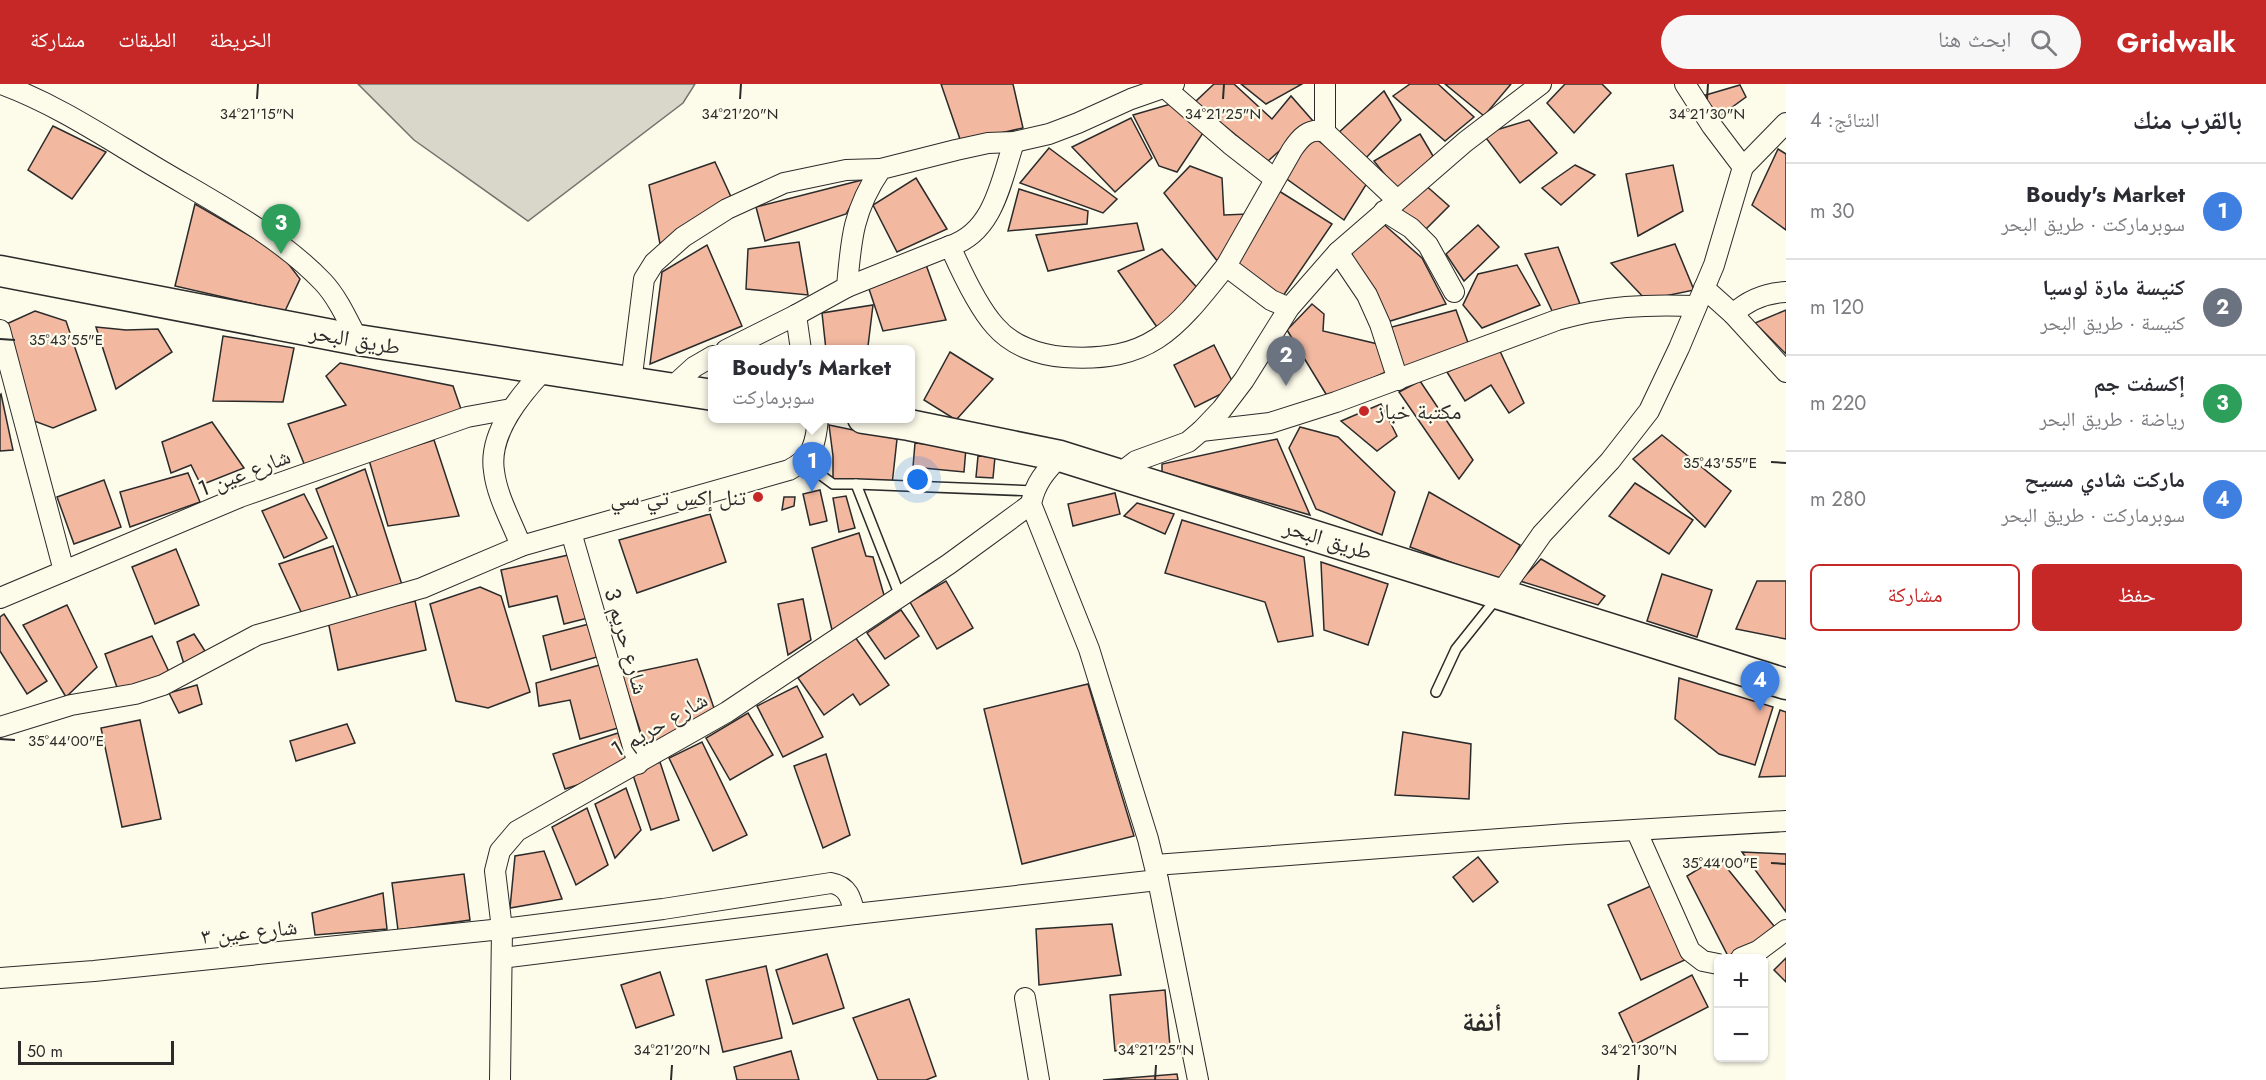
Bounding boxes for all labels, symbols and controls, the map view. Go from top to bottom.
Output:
search box [1661,15,2081,69]
text: Gridwalk [2117,22,2236,63]
text: ابحث هنا [1938,23,2012,55]
text: مشاركة [30,25,85,55]
text: الطبقات [118,25,177,55]
text: الخريطة [210,25,271,55]
icon: search [2027,26,2060,59]
text: بالقرب منك [2133,101,2242,139]
text: 34°21'15"N [220,103,294,125]
text: 34°21'20"N [702,103,778,125]
text: 34°21'25"N [1185,103,1261,125]
text: 34°21'30"N [1669,103,1745,125]
text: النتائج: 4 [1810,106,1880,135]
text: Boudy's Market [2026,178,2185,210]
text: 30 m [1810,197,1855,226]
text: 1 [2217,197,2228,226]
pin: 3 [262,204,300,254]
text: سوبرماركت · طريق البحر [2001,210,2185,239]
text: كنيسة مارة لوسيا [2043,271,2185,303]
text: 120 m [1810,293,1864,322]
text: 2 [2216,293,2229,322]
text: كنيسة · طريق البحر [2040,309,2185,338]
street label: طريق البحر [306,315,403,363]
text: 35°43'55"E [29,329,103,351]
pin: 2 [1266,336,1306,386]
popup [708,345,915,423]
text: Boudy's Market [732,351,891,383]
text: إكسفت جم [2094,367,2185,399]
text: سوبرماركت [732,383,815,412]
text: 220 m [1810,389,1866,418]
text: 3 [2216,389,2229,418]
place label: مكتبة خباز [1375,395,1462,427]
marker: مكتبة خباز [1357,404,1371,418]
text: رياضة · طريق البحر [2039,405,2185,434]
street label: شارع عين 1 [193,440,295,504]
pin: 1 [792,442,832,492]
text: 35°43'55"E [1683,452,1757,474]
text: ماركت شادي مسيح [2024,463,2185,495]
your location [903,465,932,494]
place label: تنل إكس تي سي [610,481,747,515]
text: 280 m [1810,485,1866,514]
text: 4 [2216,485,2229,514]
marker: تنل إكس تي سي [751,490,765,504]
text: سوبرماركت · طريق البحر [2001,501,2185,530]
street label: طريق البحر [1279,510,1376,568]
button: مشاركة [1810,564,2020,631]
button: حفظ [2032,564,2242,631]
street label: شارع حريم 3 [597,584,657,698]
pin: 4 [1740,662,1780,711]
street label: شارع حريم 1 [605,683,713,765]
text: 35°44'00"E [28,730,104,752]
text: 35°44'00"E [1682,852,1758,874]
street label: شارع عين ٣ [199,910,299,952]
map controls [1714,954,1768,1062]
button: + [1714,954,1768,1008]
district label: أنفة [1462,1001,1502,1042]
button: − [1714,1008,1768,1062]
scale bar [18,1038,174,1066]
text: 34°21'20"N [634,1039,710,1061]
text: 34°21'25"N [1118,1039,1194,1061]
text: 34°21'30"N [1601,1039,1677,1061]
text: 50 m [27,1040,63,1063]

